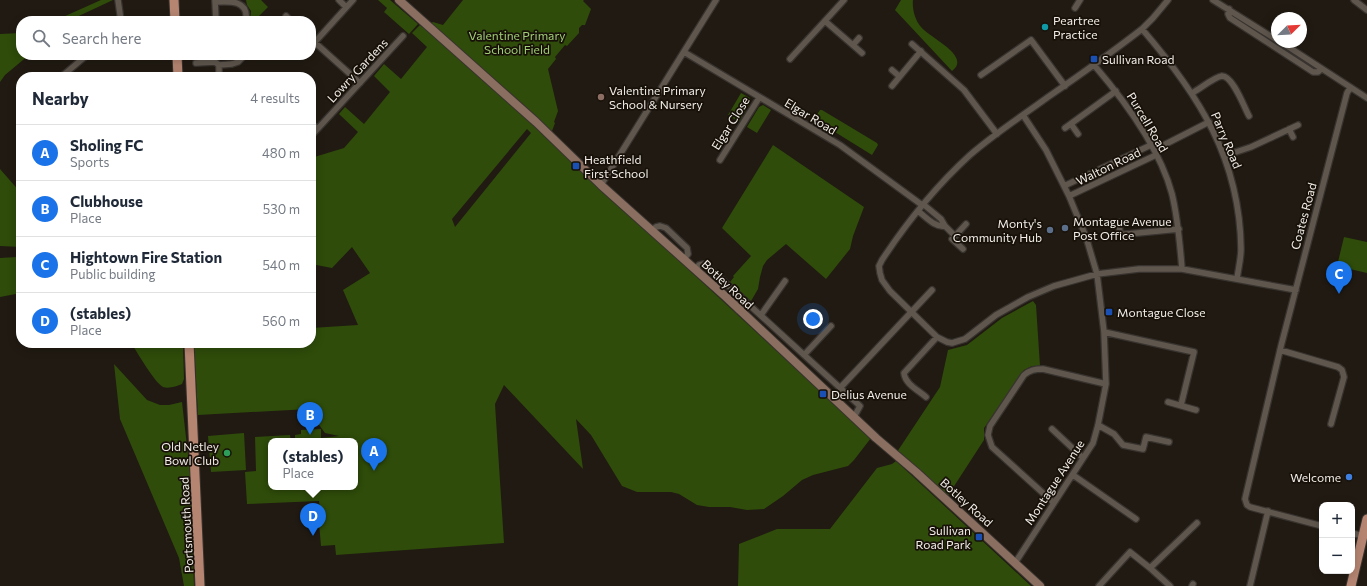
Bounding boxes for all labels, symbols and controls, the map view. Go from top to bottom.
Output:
north arrow [1271,12,1307,48]
place label: Peartree Practice [1053,13,1100,41]
search box [16,16,316,60]
marker: Peartree Practice [1040,22,1050,32]
icon: search [30,27,52,49]
park label: Valentine Primary School Field [469,28,565,56]
text: Search here [62,29,141,47]
street label: Lowry Gardens [324,35,390,105]
place label: Sullivan Road [1102,52,1174,66]
marker: Sullivan Road [1089,54,1099,64]
place label: Valentine Primary School & Nursery [609,83,706,111]
text: Nearby [32,88,89,109]
street label: Purcell Road [1125,89,1171,155]
text: 4 results [250,90,300,106]
marker: Valentine Primary School & Nursery [596,92,606,102]
street label: Elgar Close [708,94,752,152]
street label: Elgar Road [783,95,840,137]
street label: Parry Road [1209,110,1245,170]
text: Sholing FC [70,136,144,154]
street label: Walton Road [1073,144,1143,188]
text: A [40,145,50,161]
text: 480 m [262,145,300,161]
place label: Heathfield First School [584,152,648,180]
text: Sports [70,154,110,170]
marker: Heathfield First School [571,161,581,171]
street label: Coates Road [1287,181,1319,251]
text: Clubhouse [70,192,143,210]
text: B [41,201,49,217]
text: 530 m [263,201,300,217]
text: Place [70,210,102,226]
place label: Montague Avenue Post Office [1073,214,1172,242]
place label: Monty's Community Hub [953,216,1042,244]
marker: Montague Avenue Post Office [1060,223,1070,233]
marker: Monty's Community Hub [1045,225,1055,235]
text: Hightown Fire Station [70,248,222,266]
text: C [41,257,49,273]
text: 540 m [262,257,300,273]
street label: Botley Road [699,257,757,312]
pin: C [1326,261,1352,294]
text: Public building [70,266,156,282]
text: (stables) [70,304,131,322]
place label: Montague Close [1117,305,1206,319]
marker: Montague Close [1104,307,1114,317]
your location [803,309,823,329]
text: D [40,313,50,329]
text: 560 m [262,313,300,329]
text: Place [70,322,102,338]
place label: Delius Avenue [831,387,907,401]
marker: Delius Avenue [818,389,828,399]
pin: B [297,402,323,435]
street label: Montague Avenue [1021,437,1087,527]
popup [268,438,358,490]
pin: A [361,438,387,471]
place label: Old Netley Bowl Club [161,439,219,467]
text: (stables) [282,447,344,465]
marker: Old Netley Bowl Club [222,448,232,458]
text: Place [282,465,314,481]
place label: Welcome [1290,470,1341,484]
marker: Welcome [1344,472,1354,482]
street label: Botley Road [938,475,996,529]
street label: Portsmouth Road [176,477,196,573]
map controls [1319,502,1355,574]
button: + [1319,502,1355,538]
pin: D [300,503,326,536]
place label: Sullivan Road Park [916,523,971,551]
marker: Sullivan Road Park [974,532,984,542]
button: − [1319,538,1355,574]

